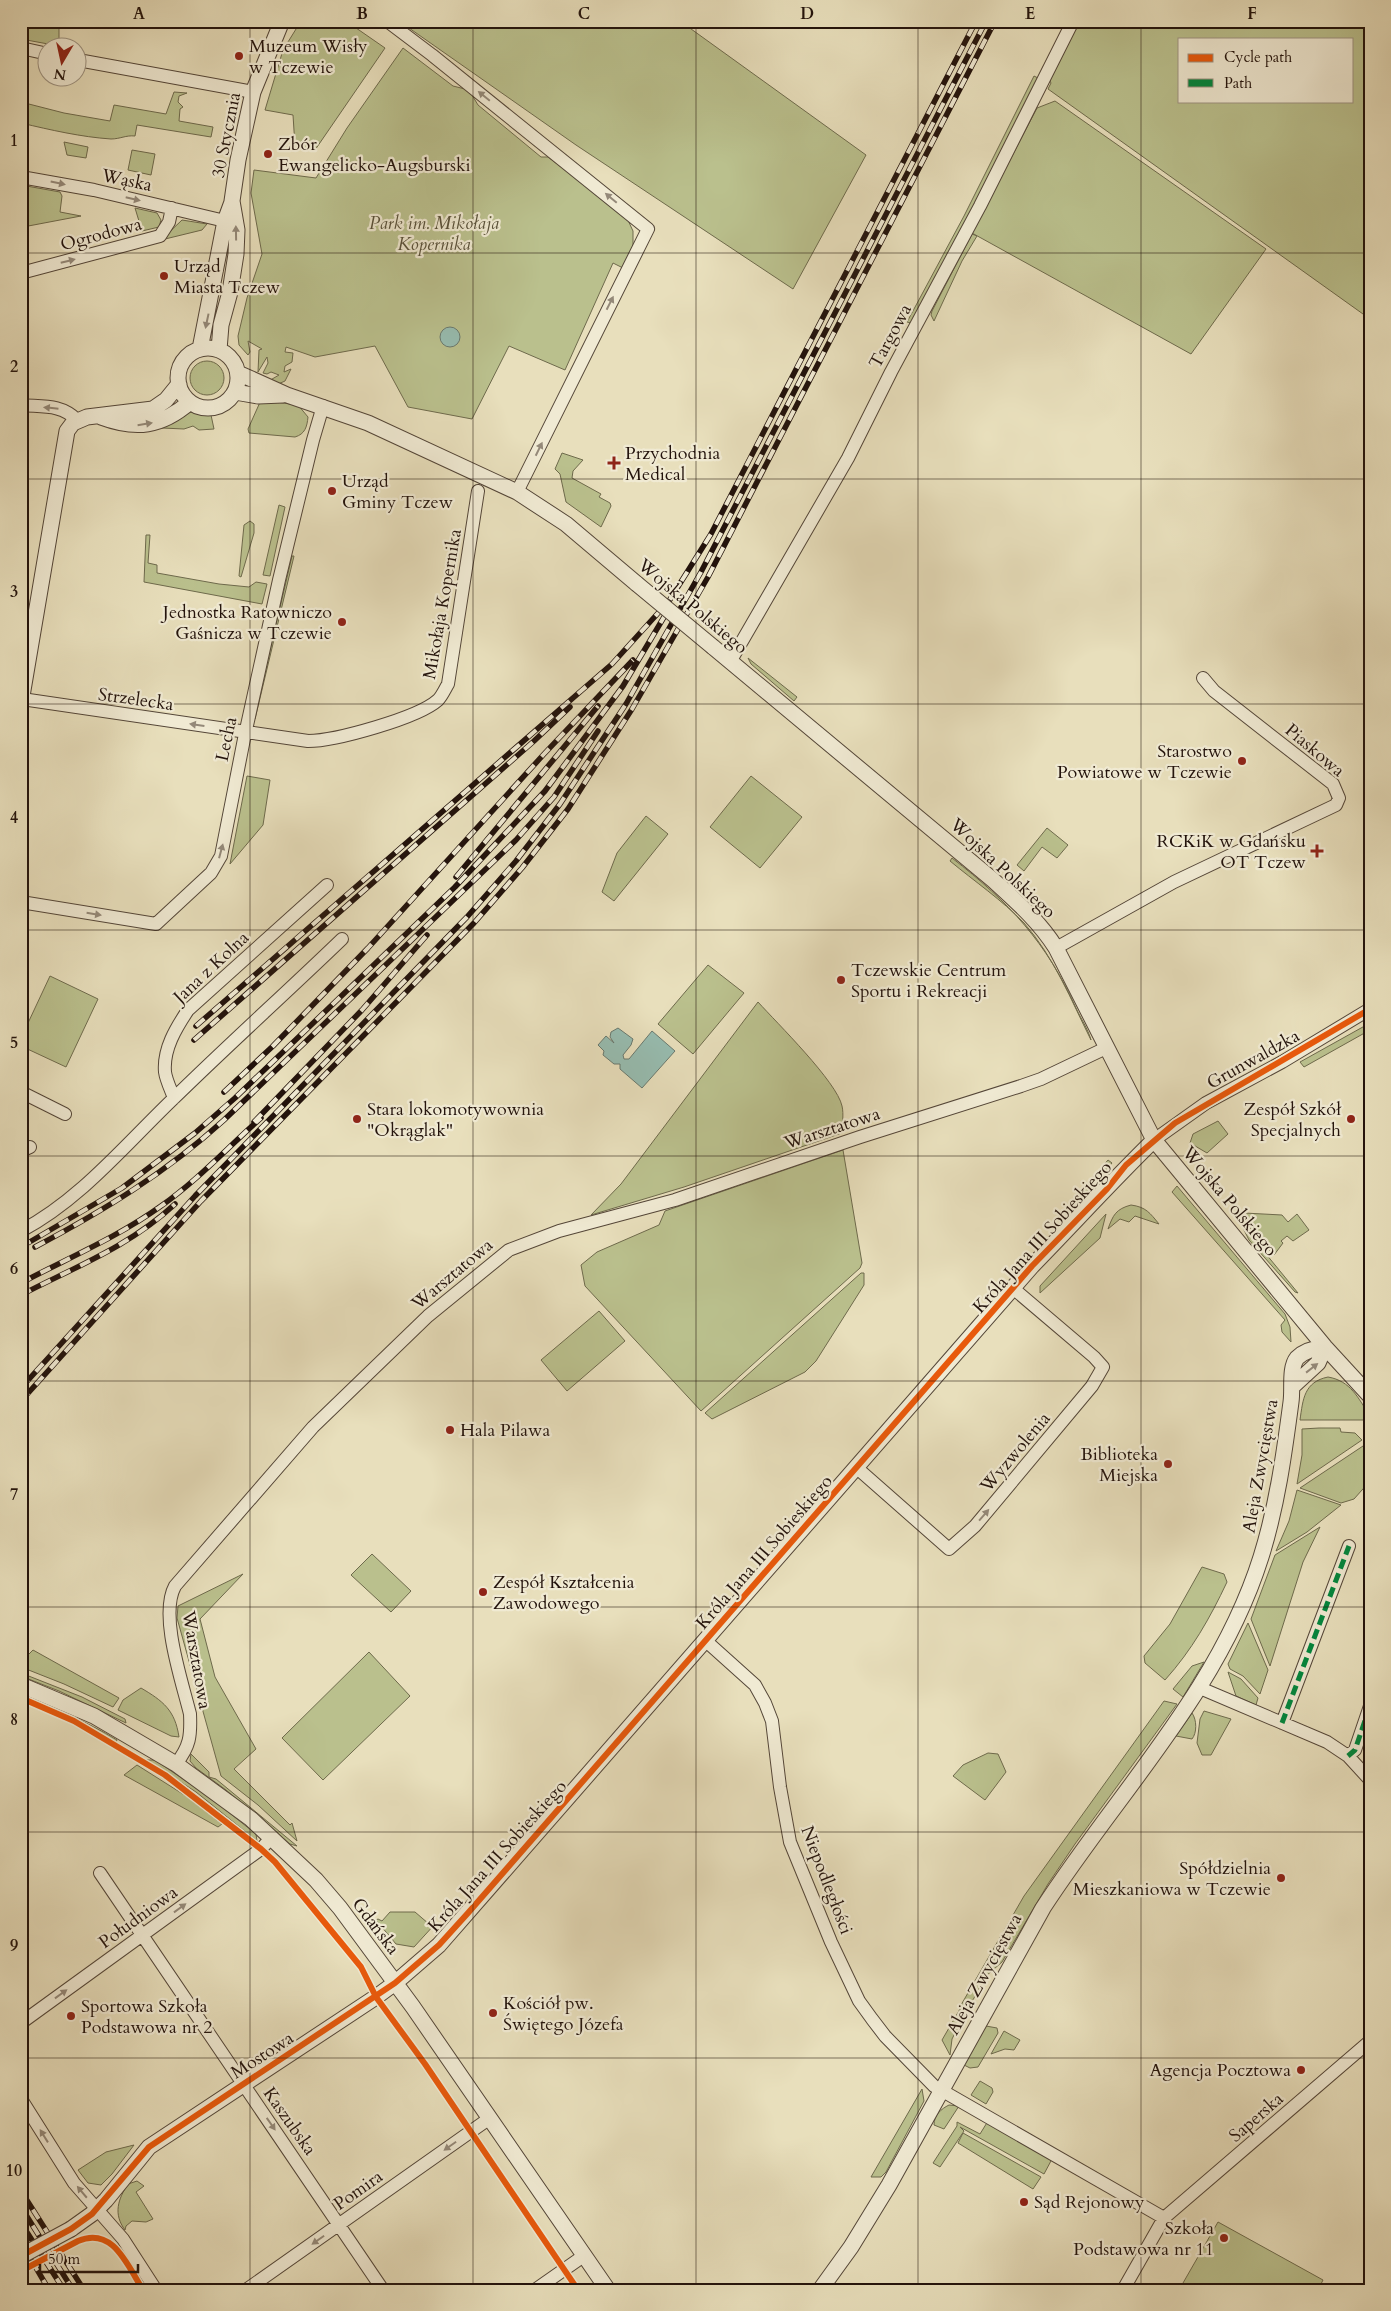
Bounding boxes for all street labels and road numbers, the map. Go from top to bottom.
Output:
street label: 30 Stycznia [206,90,247,180]
street label: Wąska [98,163,155,198]
street label: Ogrodowa [58,212,145,257]
street label: Targowa [863,299,918,373]
street label: Mikołaja Kopernika [417,527,468,681]
street label: Wojska Polskiego [632,552,753,660]
street label: Strzelecka [97,682,175,717]
street label: Lecha [210,714,243,764]
street label: Piaskowa [1279,718,1350,783]
street label: Wojska Polskiego [943,812,1061,924]
street label: Jana z Kolna [166,926,255,1011]
street label: Grunwaldzka [1202,1023,1304,1095]
street label: Warsztatowa [780,1101,883,1156]
street label: Wojska Polskiego [1175,1140,1283,1262]
street label: Króla Jana III Sobieskiego [967,1155,1118,1319]
street label: Warsztatowa [405,1233,499,1317]
street label: Aleja Zwycięstwa [1236,1397,1285,1535]
street label: Wyzwolenia [974,1407,1056,1498]
street label: Króla Jana III Sobieskiego [690,1470,839,1635]
street label: Warsztatowa [175,1608,217,1711]
street label: Króla Jana III Sobieskiego [422,1774,573,1938]
street label: Niepodległości [794,1822,859,1938]
street label: Południowa [94,1880,183,1955]
street label: Gdańska [346,1893,405,1960]
street label: Aleja Zwycięstwa [941,1909,1028,2040]
street label: Mostowa [226,2026,299,2085]
street label: Kaszubska [257,2082,322,2161]
street label: Saperska [1224,2087,1289,2148]
street label: Pomira [329,2164,388,2216]

